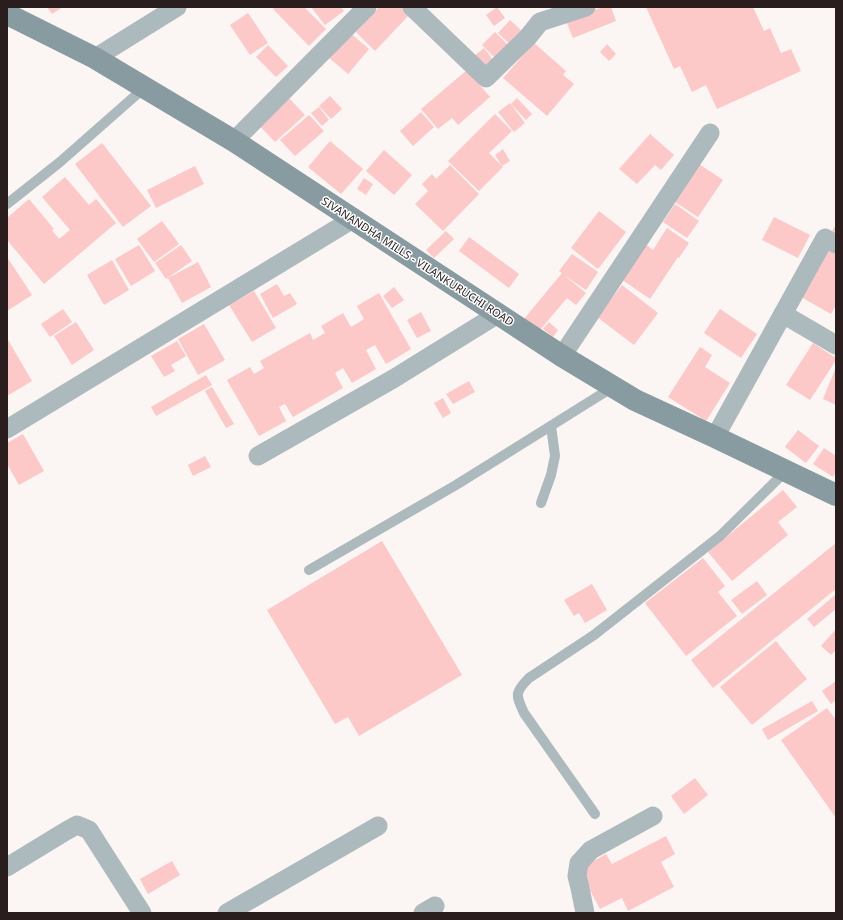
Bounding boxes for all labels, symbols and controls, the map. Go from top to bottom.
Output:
street label: SIVANANDHA MILLS - VILANKURUCHI ROAD [319,193,517,329]

